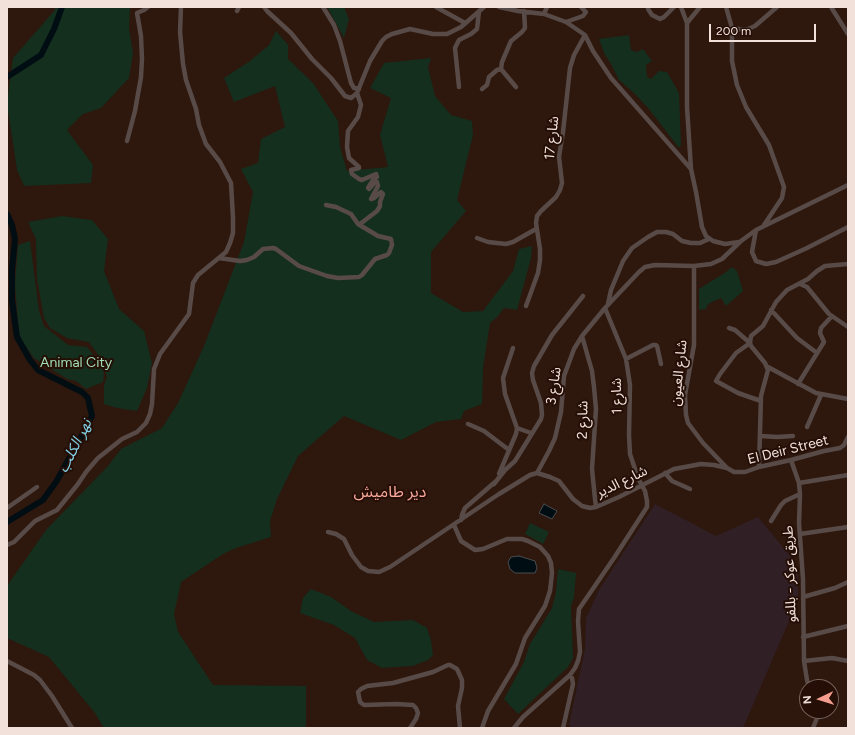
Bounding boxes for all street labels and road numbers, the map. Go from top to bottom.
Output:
street label: شارع 17 [541,115,563,161]
street label: شارع العيون [667,339,691,407]
street label: شارع 3 [543,366,565,406]
street label: شارع 1 [608,378,626,414]
street label: شارع 2 [574,401,592,439]
street label: El Deir Street [746,432,830,468]
street label: شارع الدير [594,462,650,502]
street label: طريق عوكر - بللفو [780,525,800,623]

